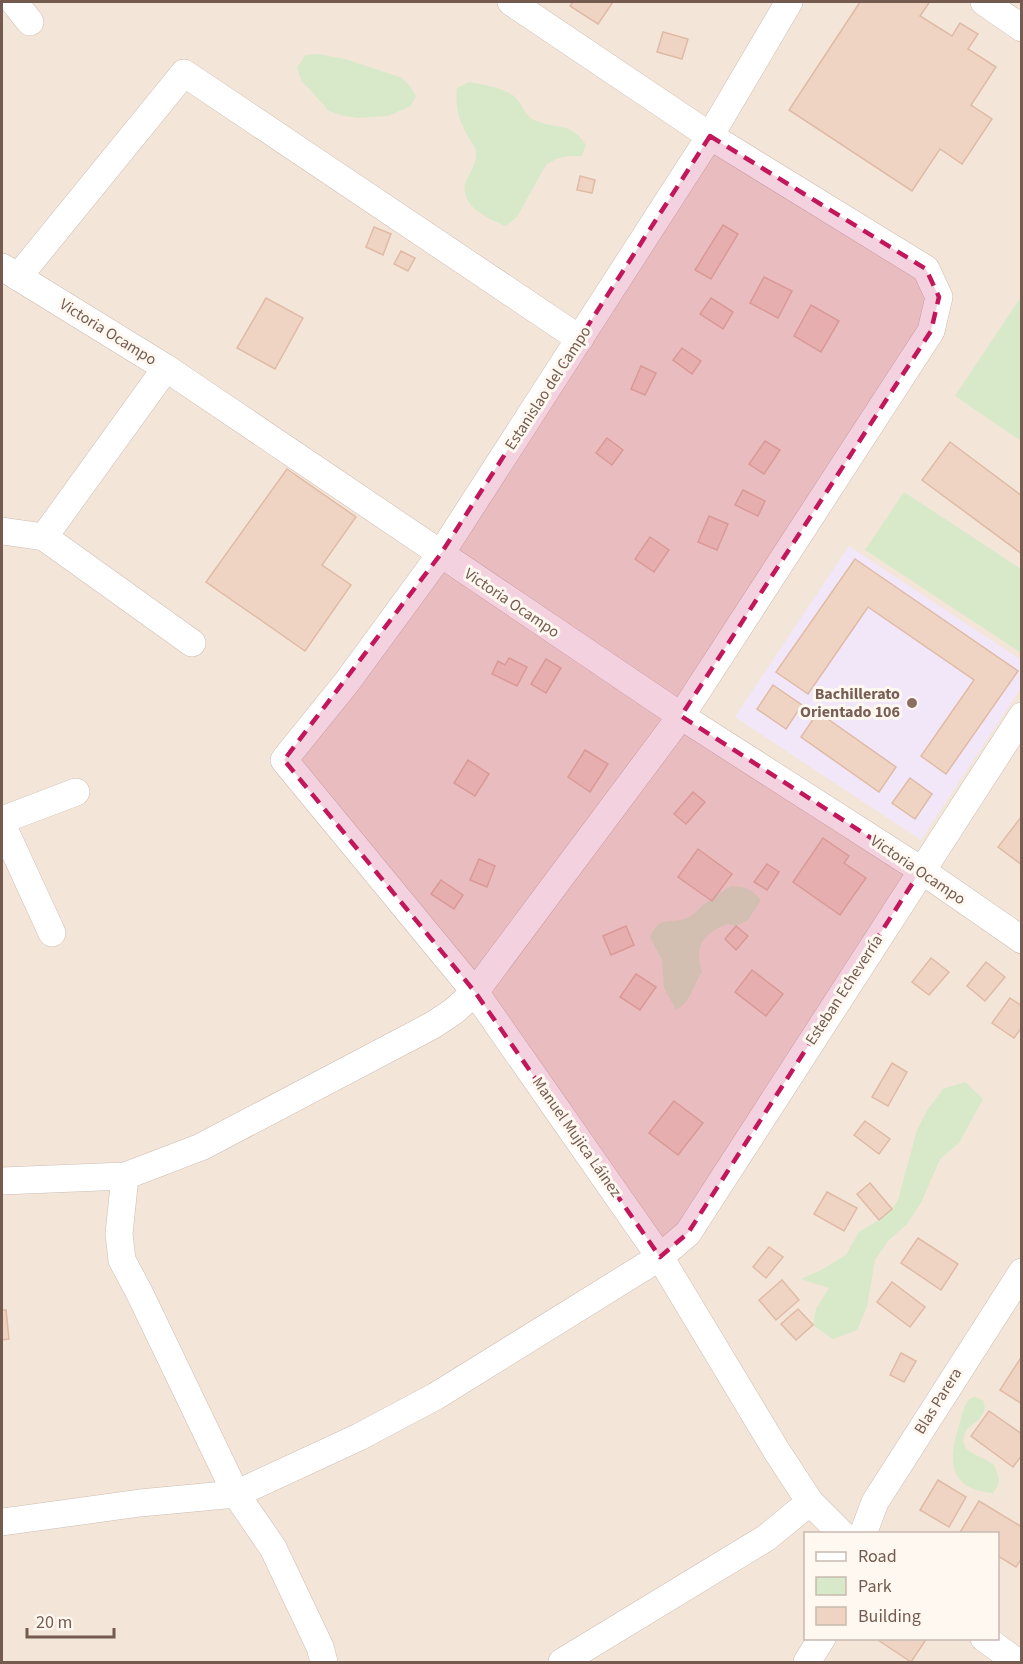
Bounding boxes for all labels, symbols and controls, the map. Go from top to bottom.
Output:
street label: Victoria Ocampo [55,293,161,371]
street label: Estanislao del Campo [500,322,596,454]
street label: Victoria Ocampo [460,563,564,643]
place label: Bachillerato Orientado 106 [800,683,900,723]
marker: Bachillerato Orientado 106 [905,696,919,710]
street label: Victoria Ocampo [866,830,970,910]
street label: Esteban Echeverría [800,931,888,1049]
street label: Manuel Mujica Láinez [527,1072,627,1202]
street label: Blas Parera [909,1364,967,1438]
legend [804,1532,999,1640]
text: Road [858,1544,897,1569]
text: Park [858,1574,892,1599]
scale bar [27,1601,114,1639]
text: Building [858,1604,921,1629]
text: 20 m [36,1610,72,1635]

